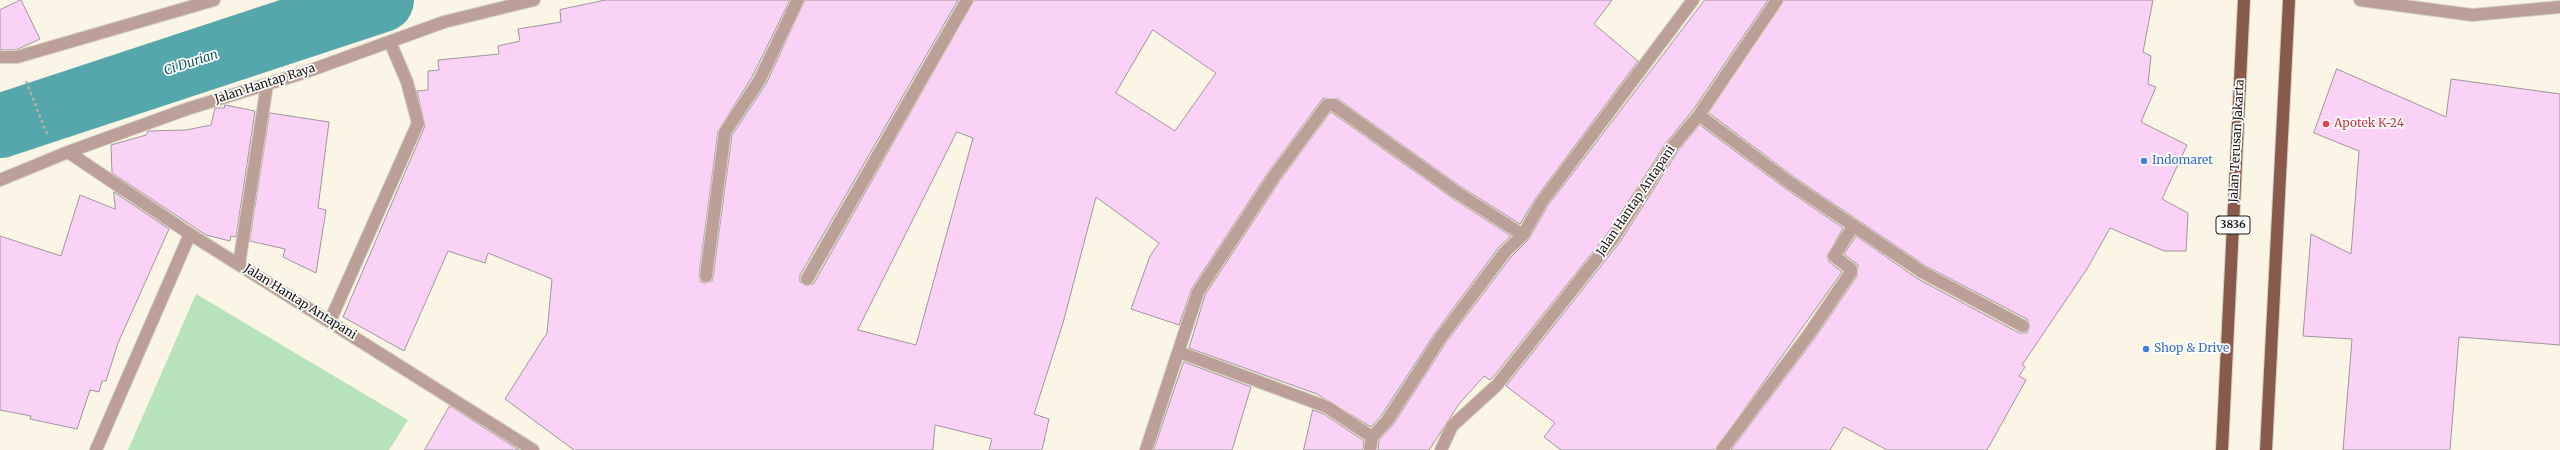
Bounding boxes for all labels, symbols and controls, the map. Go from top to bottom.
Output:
water label: Ci Durian [162,47,220,79]
street label: Jalan Hantap Raya [213,61,317,107]
street label: Jalan Terusan Jakarta [2227,79,2247,203]
place label: Apotek K-24 [2334,117,2404,131]
marker: Apotek K-24 [2321,119,2331,129]
street label: Jalan Hantap Antapani [1594,143,1678,259]
place label: Indomaret [2152,154,2213,168]
marker: Indomaret [2139,156,2149,166]
road number: 3836 [2216,216,2250,234]
street label: Jalan Hantap Antapani [241,262,359,342]
place label: Shop & Drive [2154,342,2229,356]
marker: Shop & Drive [2141,344,2151,354]

